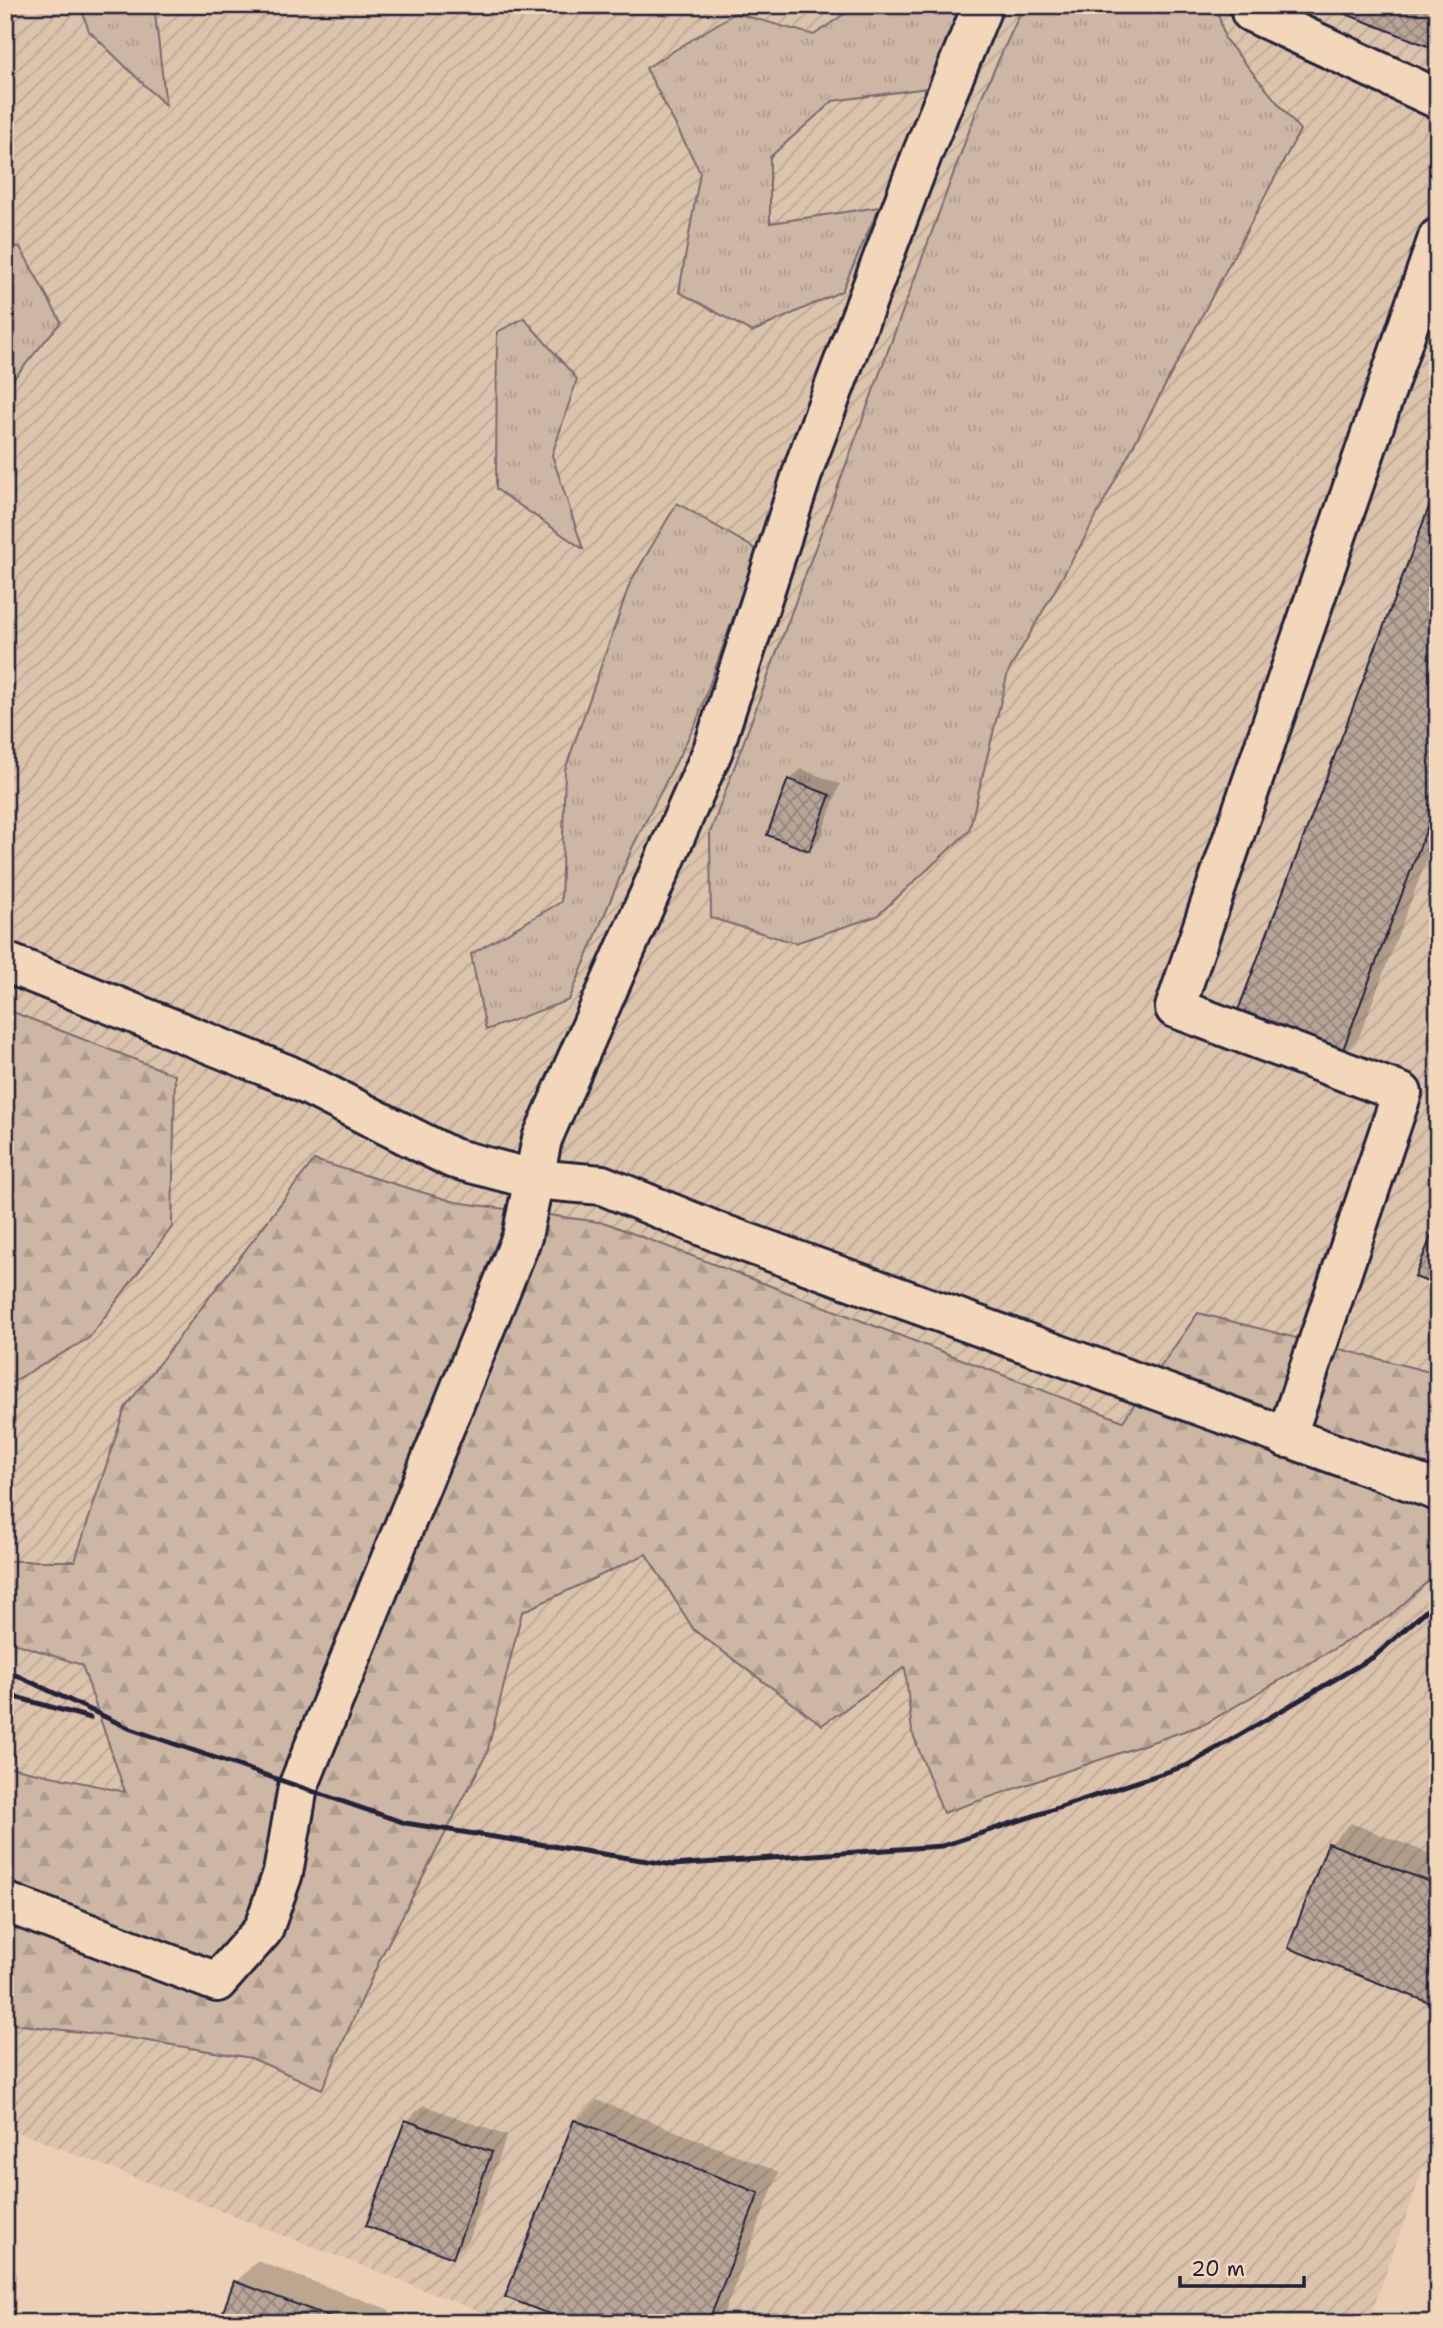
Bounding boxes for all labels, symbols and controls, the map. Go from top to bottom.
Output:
scale bar [1180,2244,1305,2288]
text: 20 m [1191,2255,1245,2283]

